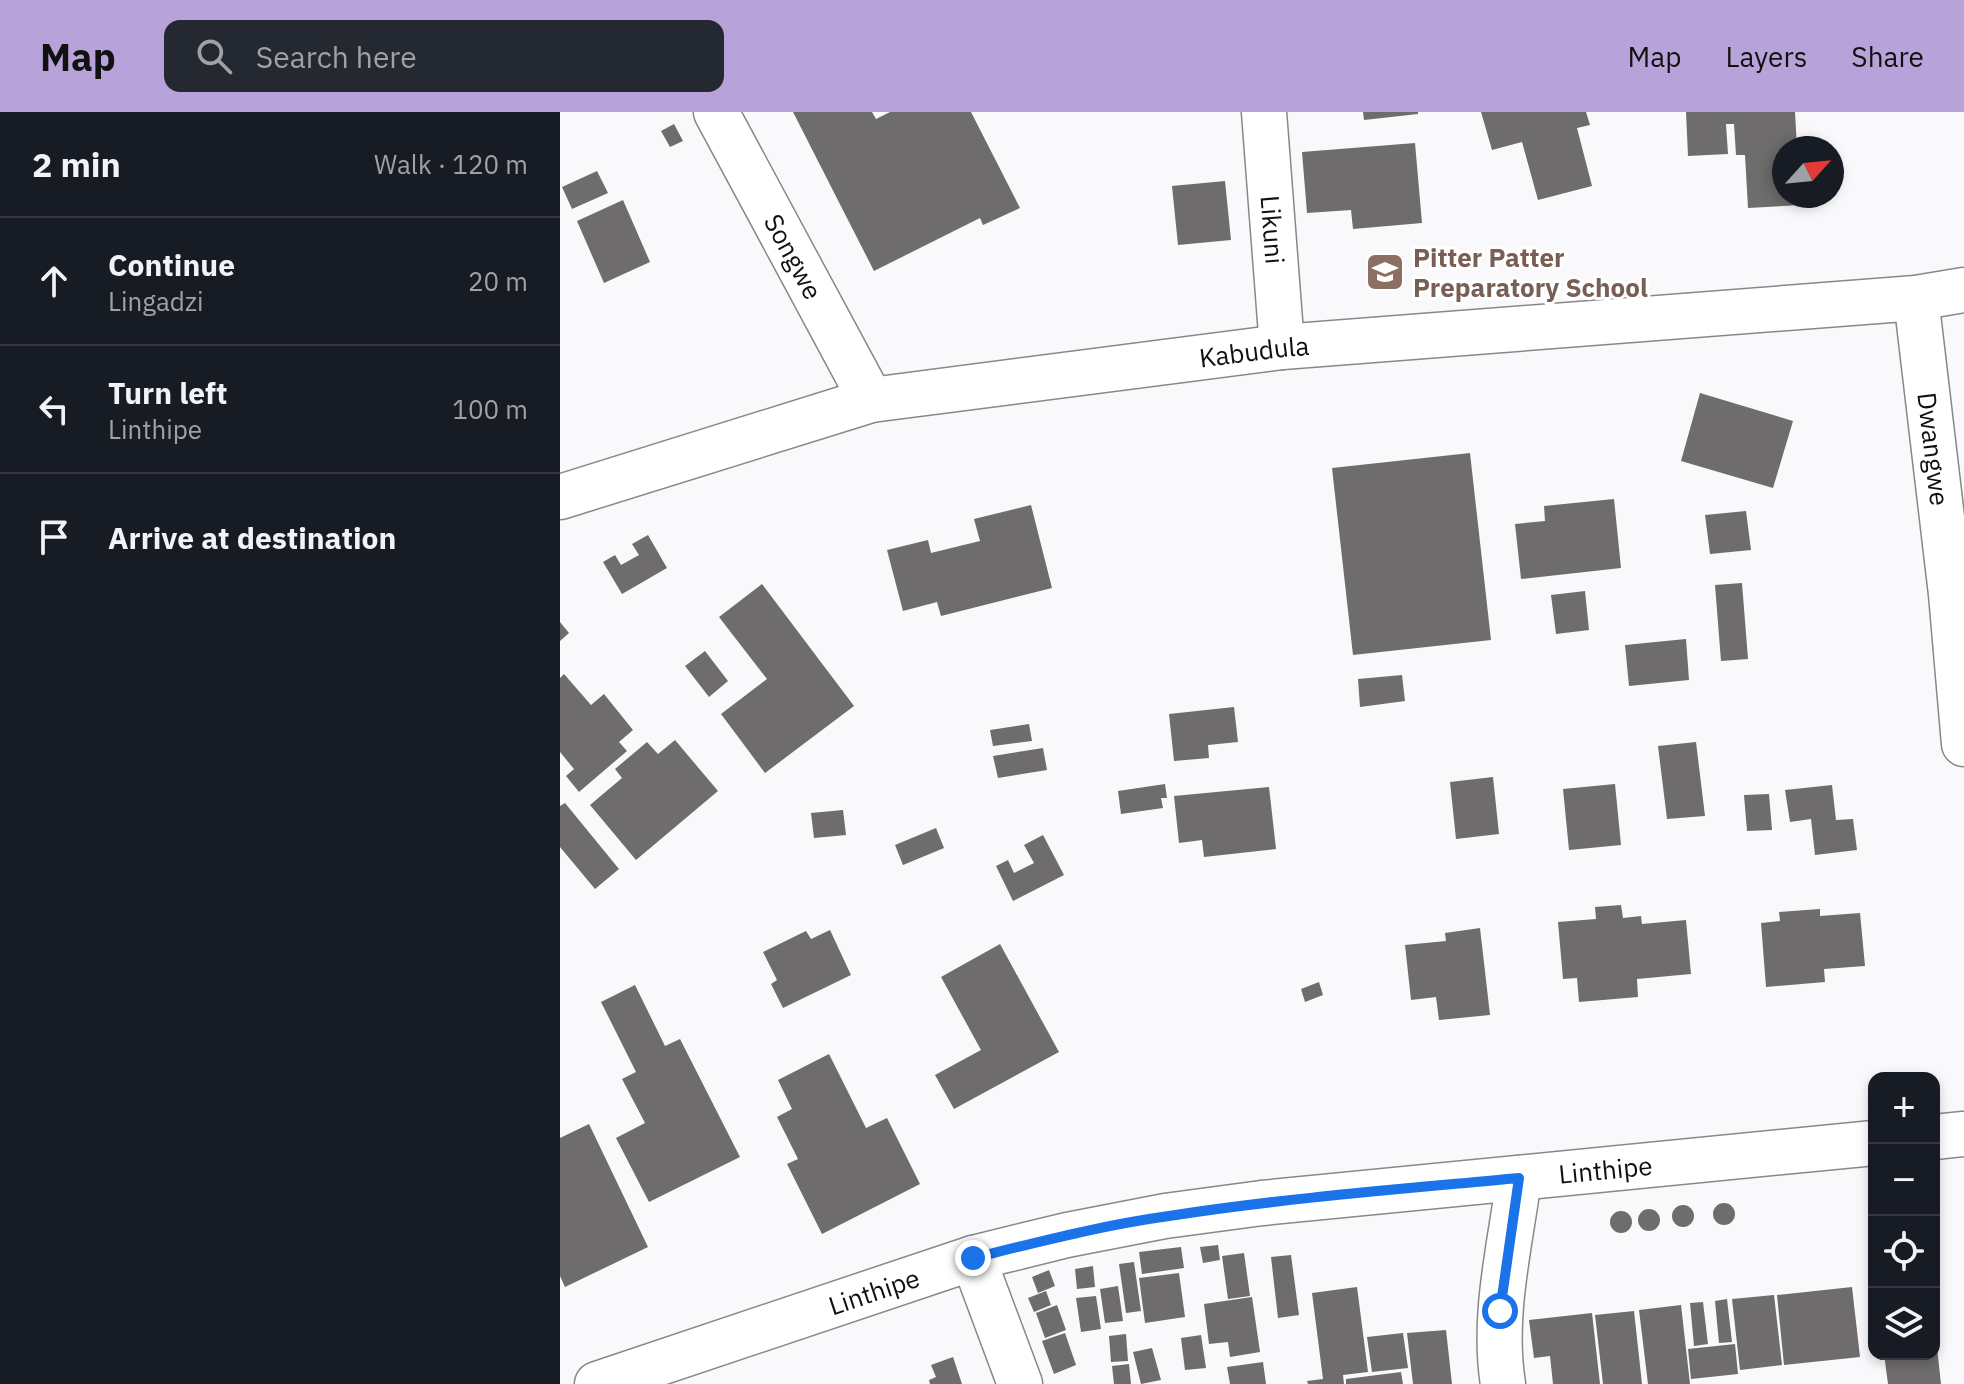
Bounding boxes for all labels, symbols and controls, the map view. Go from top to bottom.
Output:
search box [164,20,724,92]
text: Map [40,32,116,81]
icon: search [192,34,236,78]
text: Search here [256,37,417,76]
text: Map [1627,38,1681,75]
text: Layers [1725,38,1807,75]
text: Share [1851,38,1924,75]
north arrow [1772,136,1844,208]
text: 2 min [32,142,121,186]
text: Walk · 120 m [374,147,528,181]
street label: Likuni [1253,194,1293,265]
street label: Songwe [757,208,831,305]
place label: Pitter Patter Preparatory School [1413,240,1648,304]
text: Continue [108,245,235,284]
school or university icon: Pitter Patter Preparatory School [1364,251,1406,293]
icon: ahead [32,259,76,303]
text: 20 m [468,264,528,298]
text: Lingadzi [108,284,203,318]
street label: Kabudula [1197,328,1311,375]
text: Turn left [108,373,227,412]
icon: left [32,387,76,431]
street label: Dwangwe [1910,390,1957,507]
text: 100 m [452,392,528,426]
text: Linthipe [108,412,202,446]
icon: arrive [32,515,76,559]
text: Arrive at destination [108,518,396,557]
map controls [1868,1072,1940,1360]
button: + [1868,1072,1940,1144]
button: − [1868,1144,1940,1216]
street label: Linthipe [1557,1148,1654,1191]
button: locate [1868,1216,1940,1288]
route end [955,1240,991,1276]
street label: Linthipe [824,1260,924,1322]
button: layers [1868,1288,1940,1360]
route start [1482,1293,1518,1329]

